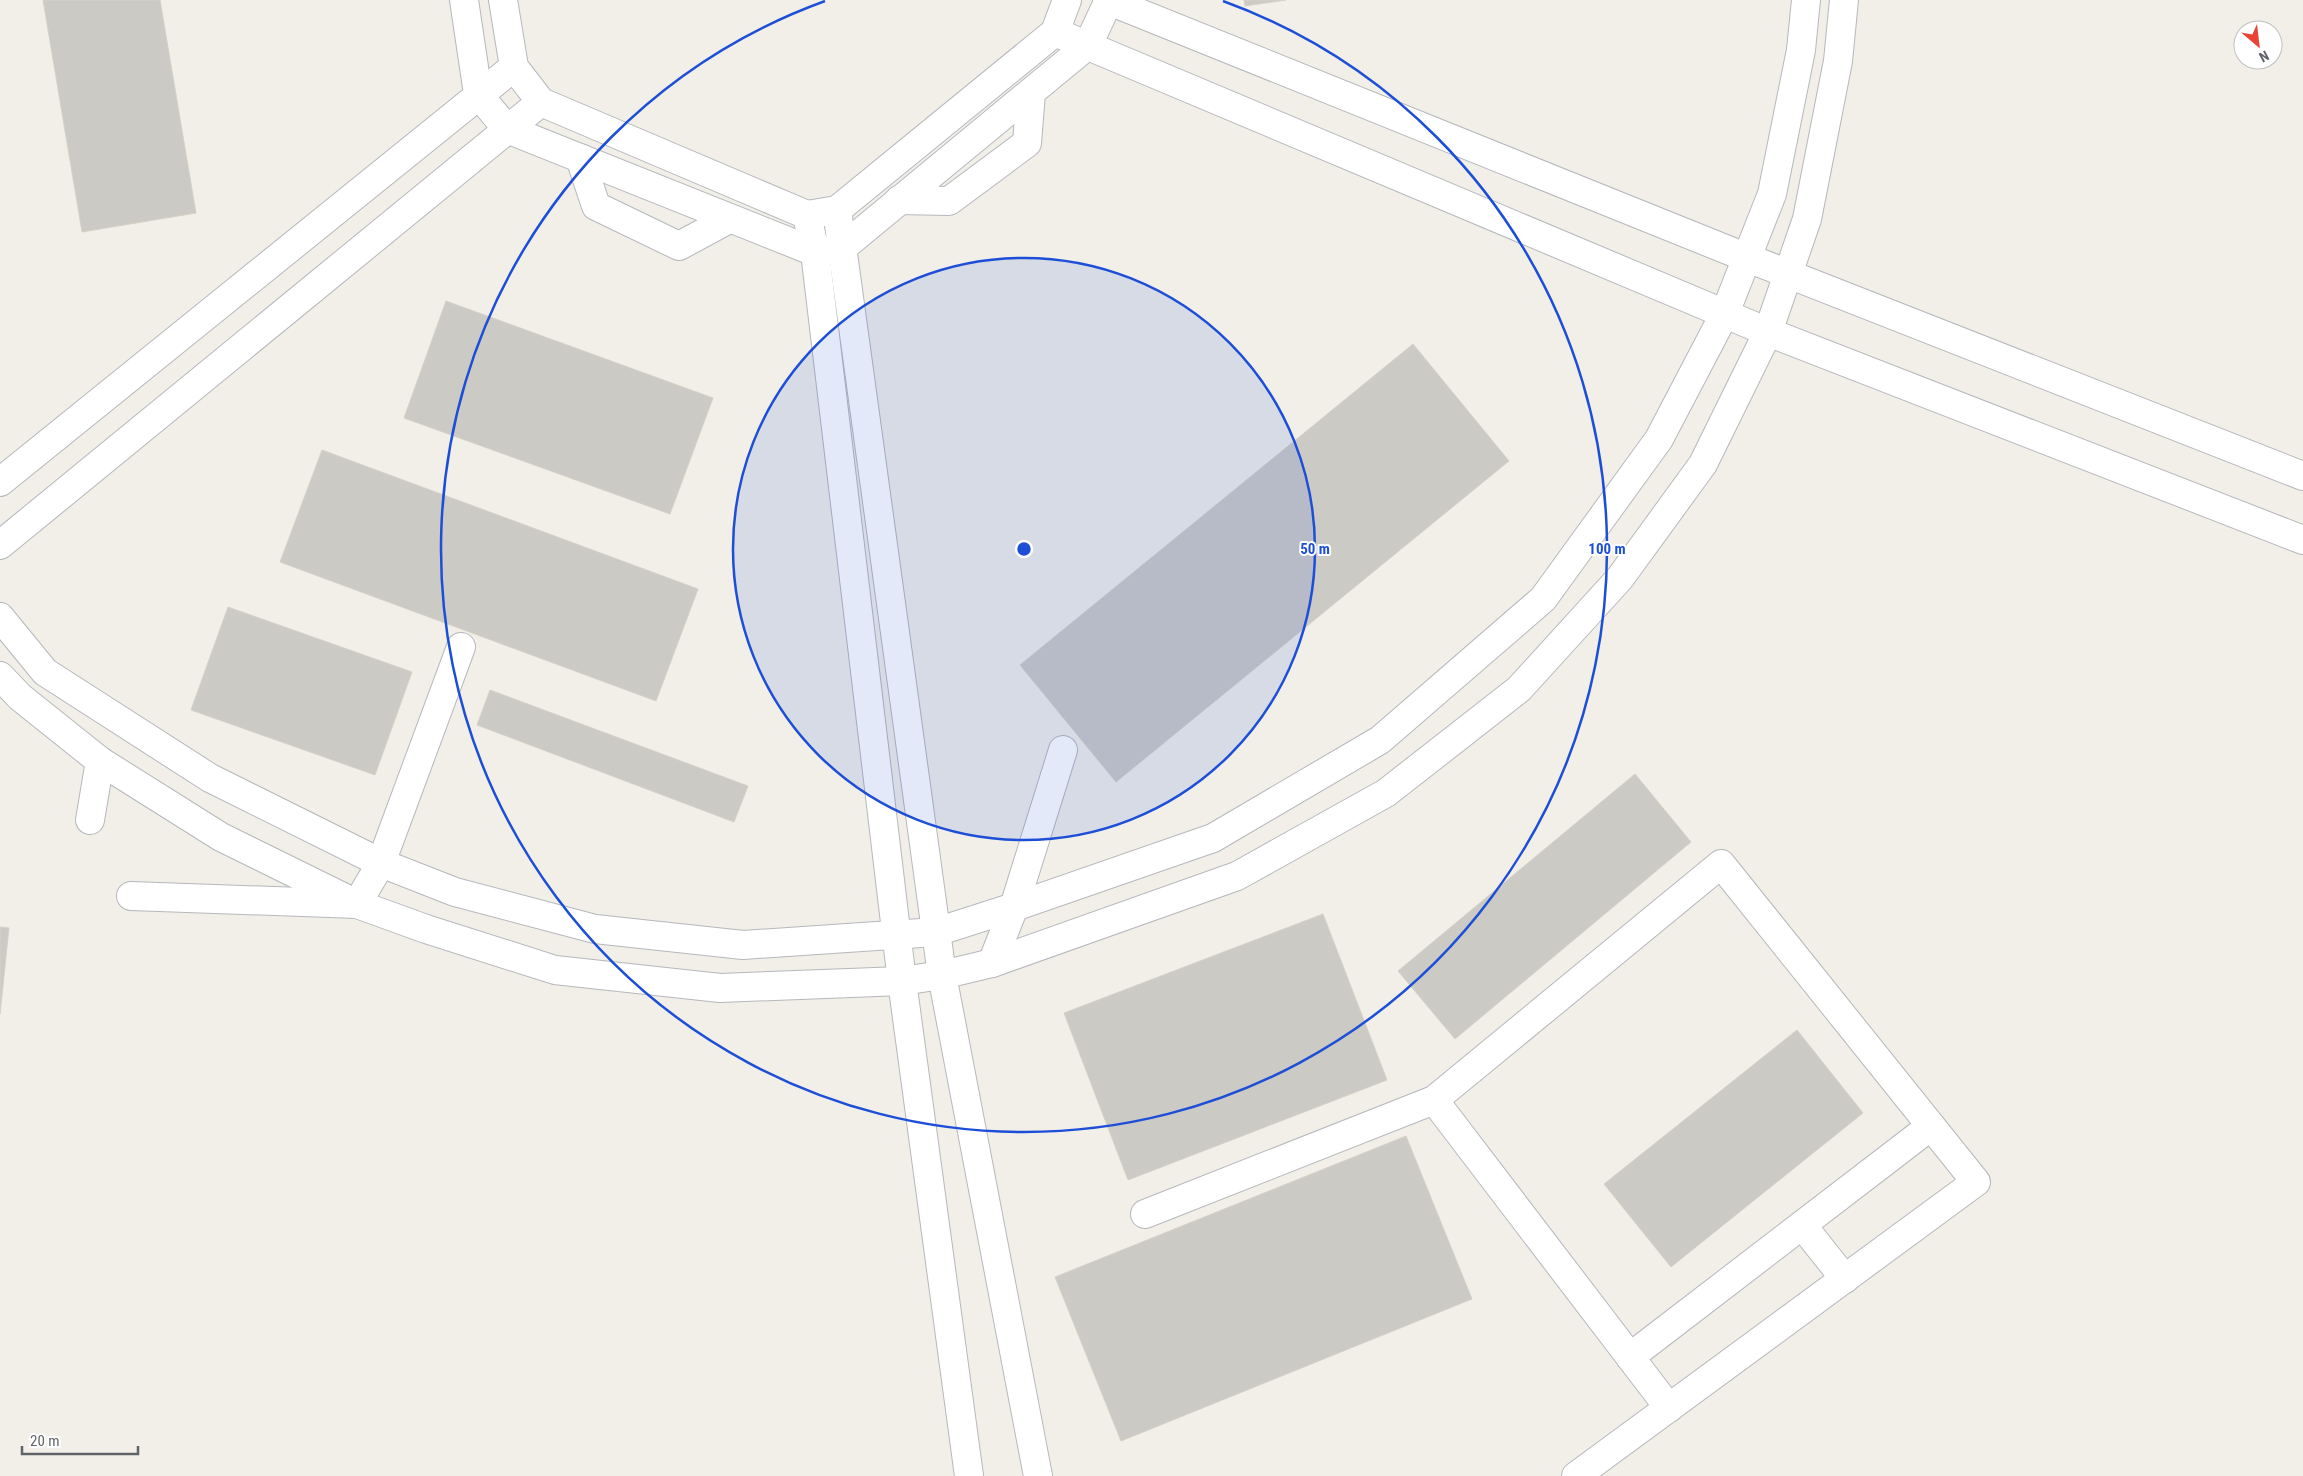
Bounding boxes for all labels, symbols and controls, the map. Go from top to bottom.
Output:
north arrow [2233,20,2283,70]
text: N [2257,47,2272,66]
centre of rings [1015,540,1033,558]
text: 50 m [1300,540,1330,558]
text: 100 m [1588,540,1626,558]
scale bar [22,1424,139,1456]
text: 20 m [30,1432,60,1450]

